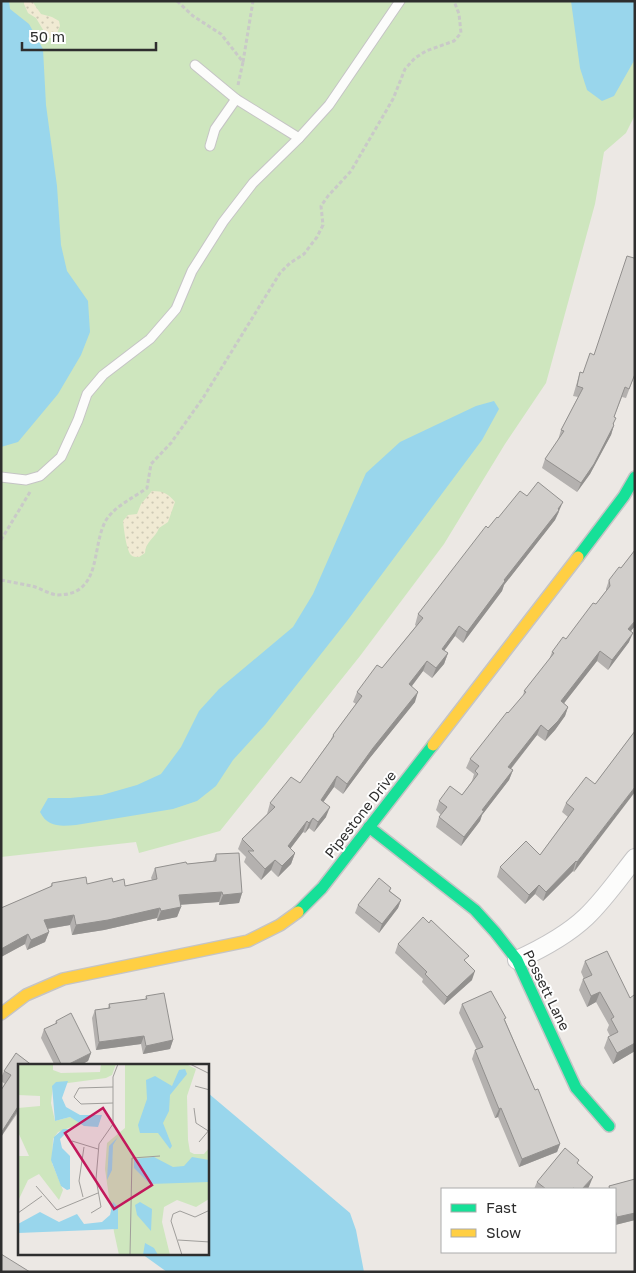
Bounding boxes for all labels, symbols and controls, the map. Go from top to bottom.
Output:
scale bar [22,20,156,52]
text: 50 m [30,27,65,45]
street label: Pipestone Drive [321,767,399,861]
street label: Possett Lane [520,947,574,1033]
inset map [18,1064,209,1256]
legend [441,1188,616,1253]
text: Fast [486,1198,517,1216]
text: Slow [486,1223,521,1241]

